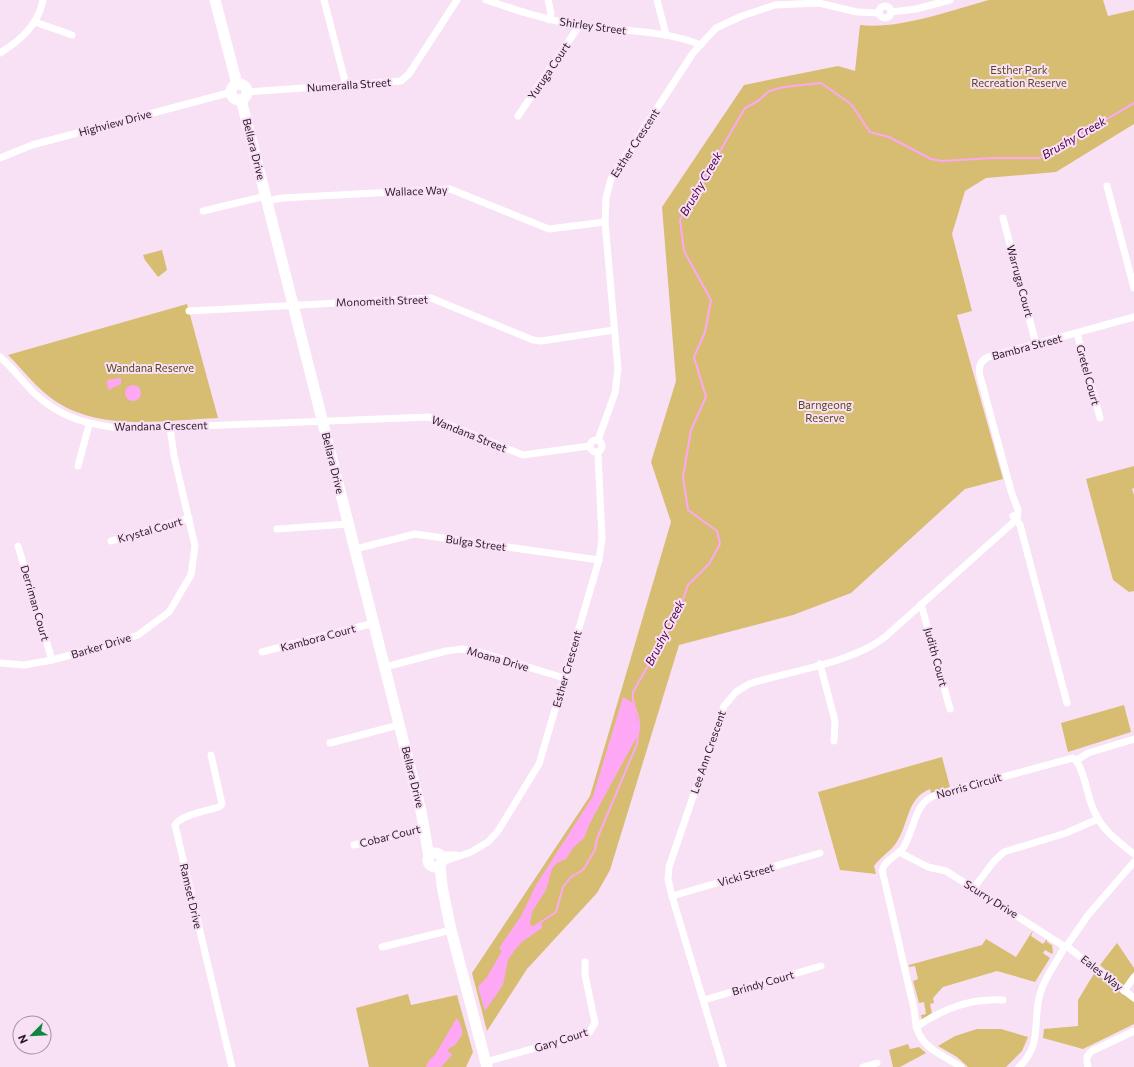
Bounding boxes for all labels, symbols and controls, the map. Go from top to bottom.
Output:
street label: Shirley Street [559,14,628,37]
street label: Yuruga Court [525,39,573,102]
park label: Esther Park Recreation Reserve [971,63,1067,89]
street label: Numeralla Street [306,75,392,94]
street label: Esther Crescent [608,106,662,179]
street label: Highview Drive [77,107,153,138]
water label: Brushy Creek [1039,113,1109,161]
street label: Bellara Drive [241,117,268,181]
water label: Brushy Creek [676,148,724,218]
street label: Wallace Way [384,183,448,198]
street label: Warruga Court [1005,243,1036,319]
street label: Monomeith Street [336,292,429,309]
street label: Bambra Street [990,331,1064,362]
street label: Gretel Court [1074,343,1103,407]
park label: Wandana Reserve [106,361,194,374]
park label: Barngeong Reserve [798,398,852,424]
street label: Wandana Street [430,413,509,455]
street label: Wandana Crescent [114,418,208,433]
street label: Bellara Drive [320,431,347,495]
street label: Krystal Court [116,514,184,545]
street label: Bulga Street [445,532,508,553]
street label: Derriman Court [18,563,53,643]
water label: Brushy Creek [642,597,687,668]
street label: Kambora Court [279,621,357,654]
street label: Judith Court [921,626,951,689]
street label: Esther Crescent [549,629,584,709]
street label: Barker Drive [69,630,133,661]
street label: Moana Drive [466,644,531,674]
street label: Lee Ann Crescent [687,708,728,795]
street label: Bellara Drive [400,745,427,809]
street label: Norris Circuit [935,770,1003,801]
street label: Cobar Court [358,822,422,849]
street label: Vicki Street [716,860,776,889]
street label: Ramset Drive [178,862,205,930]
street label: Scurry Drive [962,877,1021,920]
street label: Eales Way [1079,952,1126,993]
street label: Brindy Court [730,967,796,998]
north arrow [12,1015,52,1055]
street label: Gary Court [533,1025,590,1054]
text: N [15,1033,30,1046]

